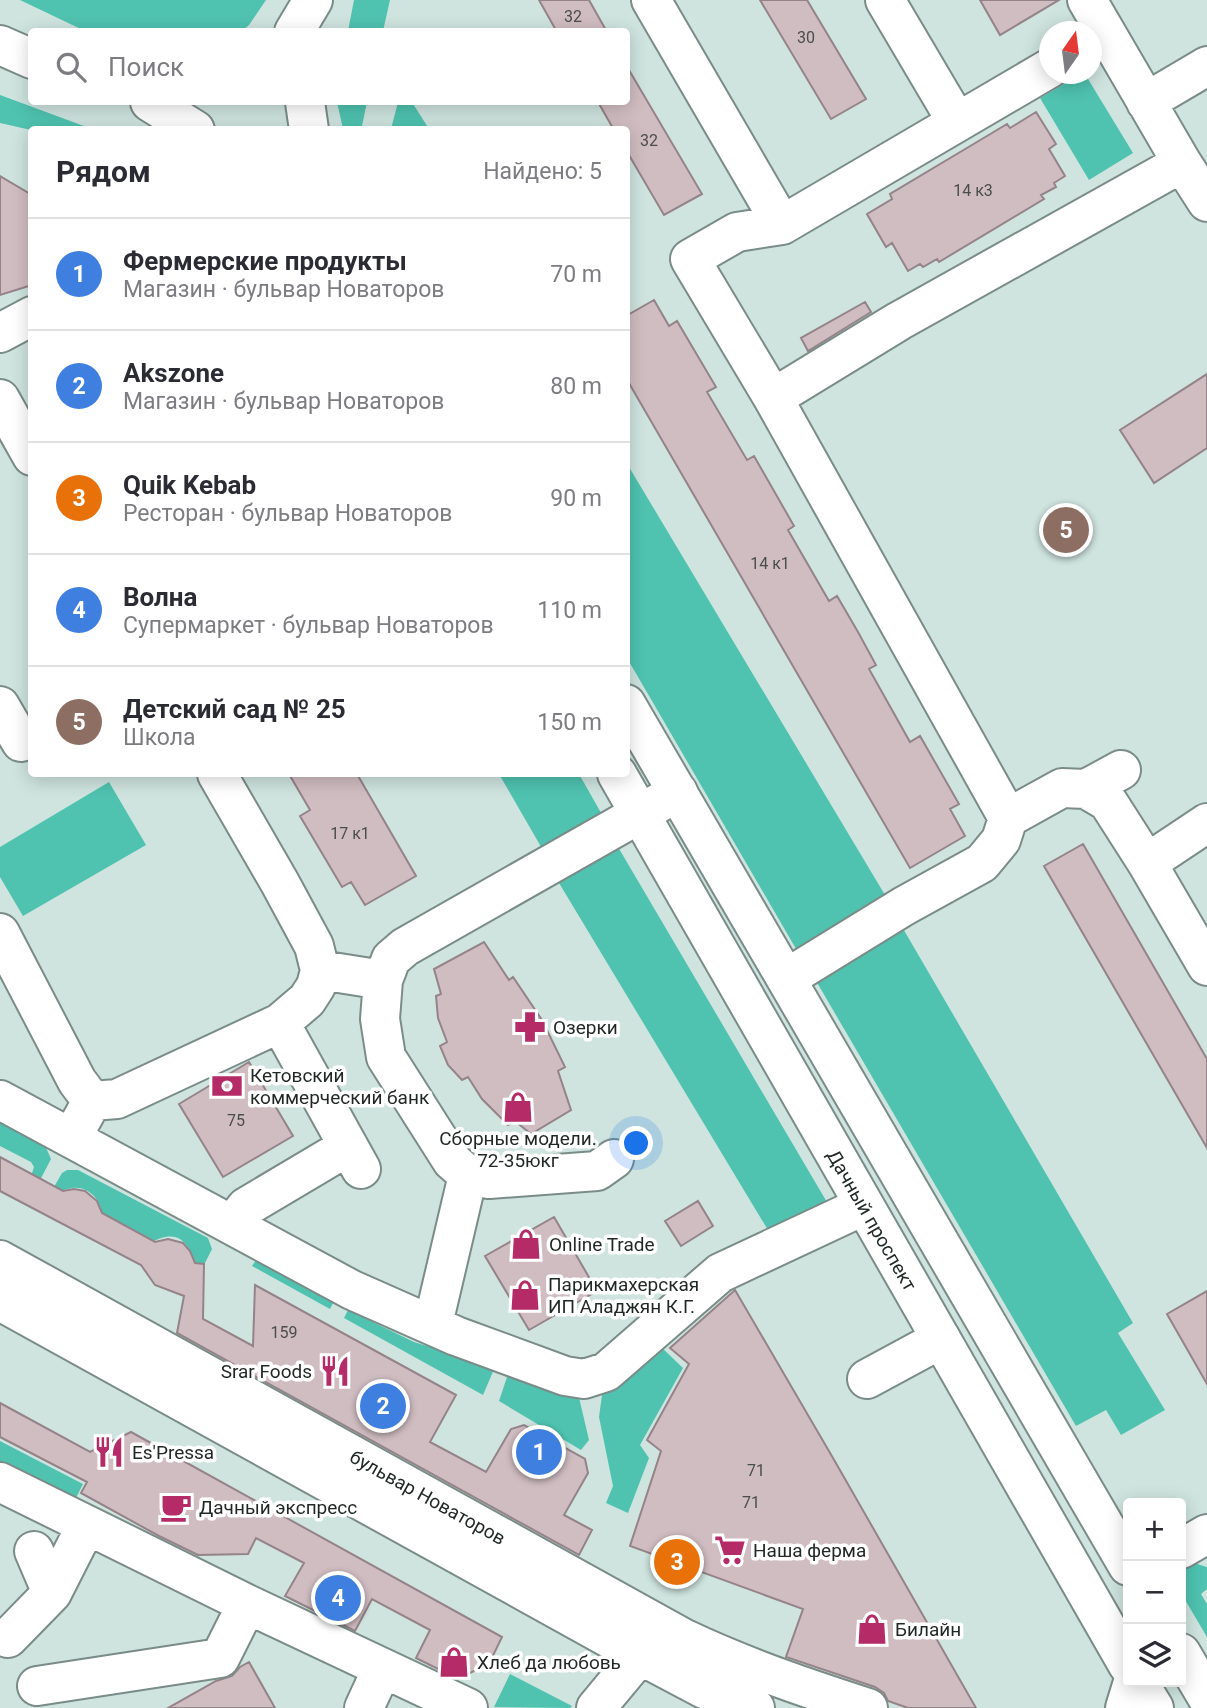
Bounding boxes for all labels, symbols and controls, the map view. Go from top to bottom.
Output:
house number: 32 [564,7,582,26]
north arrow [1039,21,1102,84]
search box [28,28,630,105]
house number: 30 [797,28,815,47]
icon: search [52,48,90,86]
text: Поиск [108,52,184,82]
house number: 32 [640,131,658,150]
text: Рядом [56,154,151,189]
text: Найдено: 5 [483,158,602,185]
house number: 14 к3 [953,181,993,200]
text: Фермерские продукты [123,246,407,276]
text: 1 [72,261,86,288]
text: 70 m [550,261,602,288]
text: Магазин · бульвар Новаторов [123,276,445,303]
text: Akszone [123,358,224,388]
text: 2 [72,373,86,400]
text: 80 m [550,373,602,400]
text: Магазин · бульвар Новаторов [123,388,445,415]
text: Quik Kebab [123,470,256,500]
text: 3 [72,485,86,512]
text: 90 m [550,485,602,512]
text: Ресторан · бульвар Новаторов [123,500,453,527]
pin: 5 [1043,504,1089,556]
house number: 14 к1 [750,554,790,573]
text: Волна [123,582,197,612]
text: 4 [72,597,86,624]
text: 110 m [537,597,602,624]
text: Супермаркет · бульвар Новаторов [123,612,494,639]
text: Детский сад № 25 [123,694,346,724]
text: 5 [72,709,86,736]
text: 150 m [537,709,602,736]
text: Школа [123,724,196,751]
house number: 17 к1 [330,824,370,843]
pharmacy icon: Озерки [513,1010,547,1044]
place label: Озерки [553,1016,618,1039]
place label: Кетовский коммерческий банк [250,1064,430,1109]
bank icon: Кетовский коммерческий банк [210,1069,244,1103]
shop icon: Сборные модели. 72-35юкг [501,1090,535,1124]
house number: 75 [227,1111,245,1130]
your location [619,1126,653,1160]
place label: Сборные модели. 72-35юкг [439,1127,597,1172]
street label: Дачный проспект [822,1146,921,1295]
shop icon: Online Trade [509,1227,543,1261]
place label: Online Trade [549,1233,655,1256]
place label: Парикмахерская ИП Аладжян К.Г. [548,1273,699,1318]
shop icon: Парикмахерская ИП Аладжян К.Г. [508,1278,542,1312]
house number: 159 [271,1323,297,1342]
restaurant icon: Srar Foods [318,1354,352,1388]
place label: Srar Foods [221,1360,312,1383]
pin: 2 [360,1380,406,1432]
pin: 1 [516,1426,562,1478]
restaurant icon: Es'Pressa [92,1435,126,1469]
place label: Es'Pressa [132,1441,214,1464]
street label: бульвар Новаторов [346,1445,510,1550]
house number: 71 [747,1461,765,1480]
cafe icon: Дачный экспресс [159,1490,193,1524]
house number: 71 [742,1493,760,1512]
place label: Дачный экспресс [199,1496,357,1519]
map controls [1123,1498,1186,1687]
button: + [1123,1498,1186,1561]
supermarket icon: Наша ферма [713,1533,747,1567]
pin: 3 [654,1536,700,1588]
place label: Наша ферма [753,1539,866,1562]
button: − [1123,1561,1186,1624]
pin: 4 [315,1572,361,1624]
shop icon: Билайн [855,1612,889,1646]
place label: Билайн [895,1618,961,1641]
button: layers [1123,1624,1186,1687]
shop icon: Хлеб да любовь [437,1645,471,1679]
place label: Хлеб да любовь [477,1651,621,1674]

